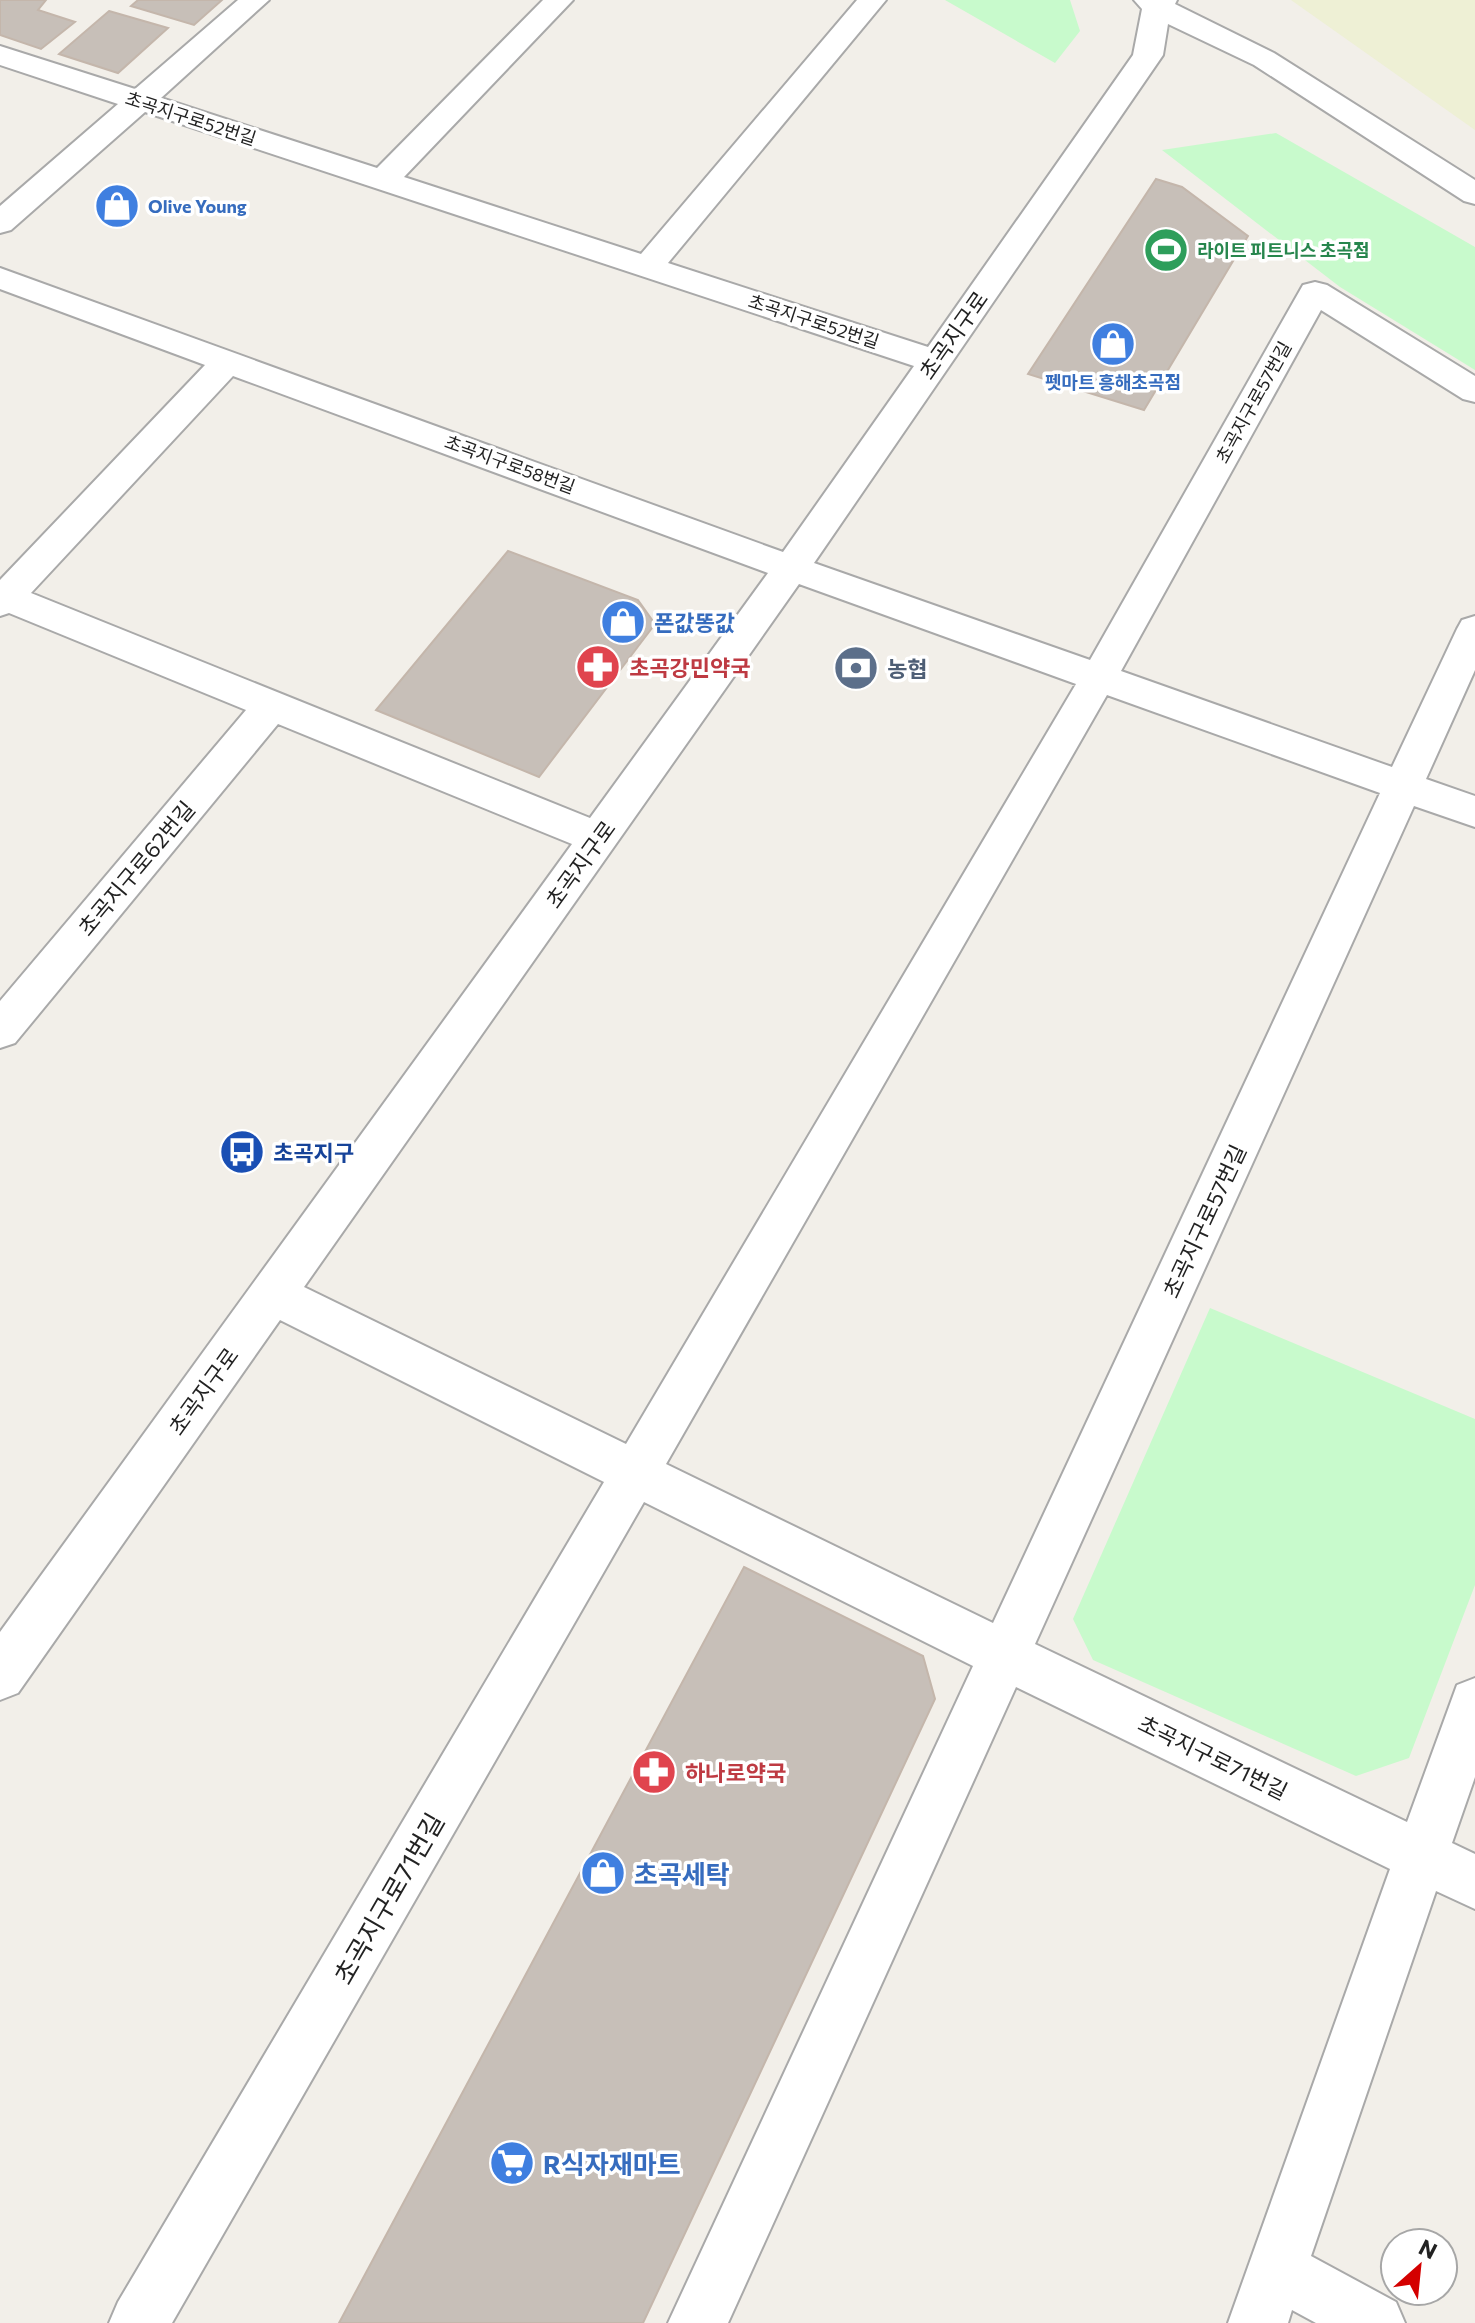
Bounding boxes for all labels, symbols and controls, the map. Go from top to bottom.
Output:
street label: 초곡지구로52번길 [123,86,259,150]
shop icon: Olive Young [93,182,141,230]
place label: Olive Young [148,195,247,217]
sports icon: 라이트 피트니스 초곡점 [1142,226,1190,274]
place label: 라이트 피트니스 초곡점 [1197,239,1369,261]
street label: 초곡지구로 [913,286,993,384]
street label: 초곡지구로52번길 [746,289,882,353]
shop icon: 펫마트 흥해초곡점 [1089,320,1137,368]
street label: 초곡지구로57번길 [1210,337,1296,467]
place label: 펫마트 흥해초곡점 [1045,371,1181,393]
street label: 초곡지구로58번길 [442,430,578,498]
shop icon: 폰값똥값 [599,598,647,646]
place label: 폰값똥값 [654,609,735,636]
pharmacy icon: 초곡강민약국 [574,643,622,691]
bank icon: 농협 [832,644,880,692]
place label: 초곡강민약국 [629,654,750,681]
place label: 농협 [887,655,927,682]
street label: 초곡지구로62번길 [72,795,200,941]
street label: 초곡지구로 [539,815,621,913]
bus stop icon: 초곡지구 [218,1128,266,1176]
place label: 초곡지구 [273,1139,354,1166]
street label: 초곡지구로57번길 [1157,1140,1251,1302]
street label: 초곡지구로 [162,1342,244,1440]
street label: 초곡지구로71번길 [1134,1709,1292,1805]
pharmacy icon: 하나로약국 [630,1748,678,1796]
place label: 하나로약국 [685,1759,786,1786]
street label: 초곡지구로71번길 [327,1807,449,1989]
shop icon: 초곡세탁 [579,1849,627,1897]
place label: 초곡세탁 [634,1858,730,1889]
supermarket icon: R식자재마트 [488,2139,536,2187]
place label: R식자재마트 [543,2148,681,2179]
north arrow [1379,2227,1459,2307]
text: N [1415,2233,1442,2265]

